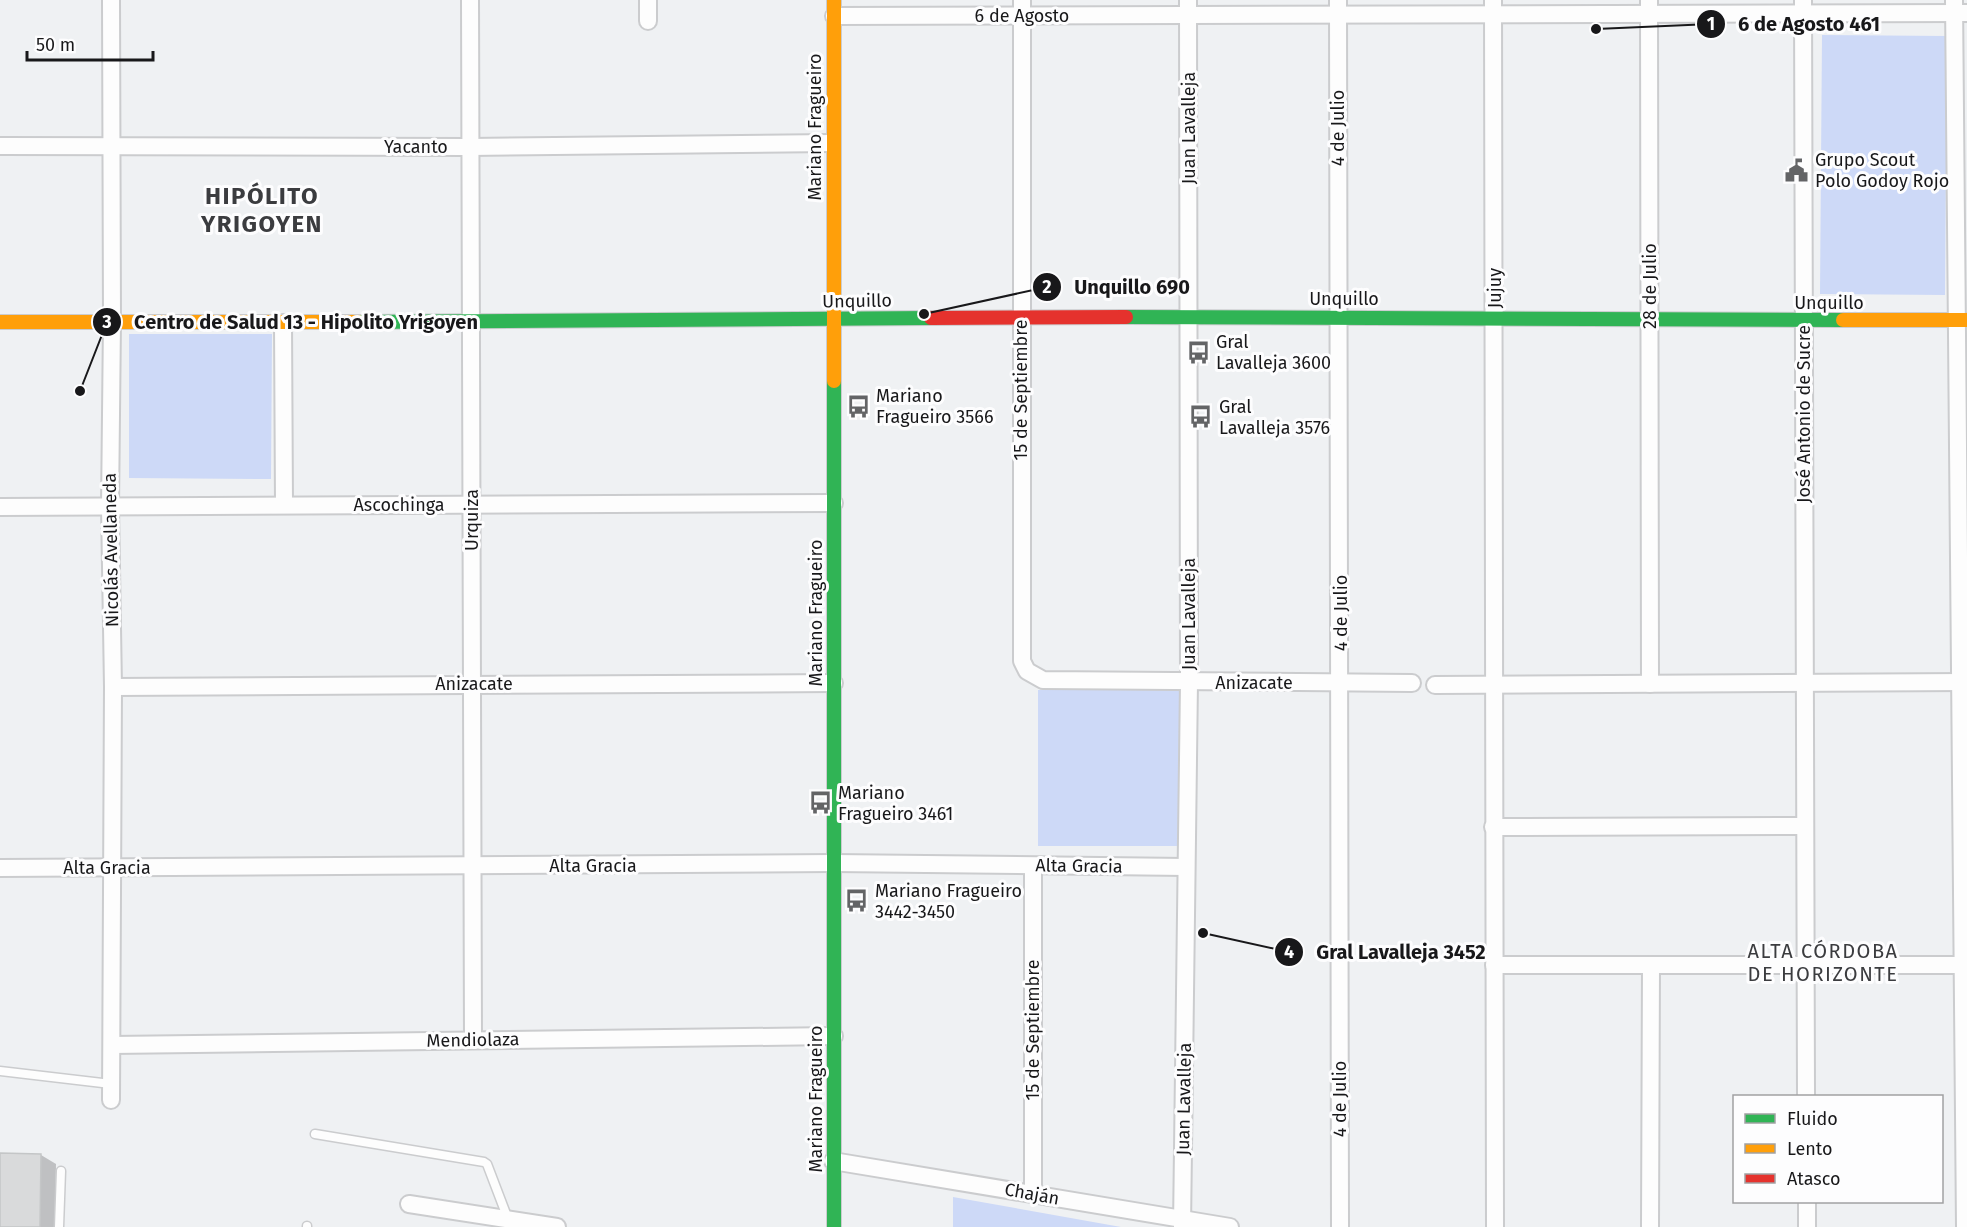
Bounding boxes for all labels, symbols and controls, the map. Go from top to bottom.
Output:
street label: 6 de Agosto [975,5,1069,27]
callout: 6 de Agosto 461 [1696,5,1892,43]
text: 6 de Agosto 461 [1738,12,1880,36]
text: 1 [1707,13,1715,35]
scale bar [27,24,153,62]
text: 50 m [36,34,75,56]
street label: Mariano Fragueiro [804,53,826,201]
street label: Juan Lavalleja [1178,72,1200,184]
street label: 4 de Julio [1327,90,1349,166]
street label: Yacanto [384,136,448,158]
place label: Grupo Scout Polo Godoy Rojo [1815,149,1949,192]
public building icon: Grupo Scout Polo Godoy Rojo [1784,157,1810,183]
district label: HIPÓLITO YRIGOYEN [200,182,323,238]
street label: 28 de Julio [1639,243,1661,329]
callout: Unquillo 690 [1032,268,1202,306]
street label: Jujuy [1484,268,1506,308]
text: Unquillo 690 [1074,275,1190,299]
text: 2 [1042,276,1052,298]
street label: Unquillo [1309,288,1379,310]
street label: Unquillo [822,289,892,313]
street label: Unquillo [1794,292,1864,314]
callout: Centro de Salud 13 - Hipolito Yrigoyen [92,303,490,341]
text: Centro de Salud 13 - Hipolito Yrigoyen [134,310,478,334]
text: 3 [101,311,112,333]
street label: 15 de Septiembre [1010,320,1032,460]
street label: José Antonio de Sucre [1793,325,1815,503]
place label: Gral Lavalleja 3600 [1216,331,1331,374]
bus stop icon: Gral Lavalleja 3600 [1185,339,1211,365]
place label: Mariano Fragueiro 3566 [876,385,994,428]
bus stop icon: Mariano Fragueiro 3566 [845,393,871,419]
place label: Gral Lavalleja 3576 [1219,396,1330,439]
bus stop icon: Gral Lavalleja 3576 [1188,404,1214,430]
street label: Nicolás Avellaneda [99,473,123,627]
street label: Urquiza [461,489,483,551]
street label: Ascochinga [353,494,445,516]
street label: Mariano Fragueiro [805,539,827,687]
street label: Juan Lavalleja [1178,558,1200,670]
street label: 4 de Julio [1330,575,1352,651]
street label: Anizacate [1215,672,1293,694]
street label: Anizacate [435,673,513,695]
place label: Mariano Fragueiro 3461 [838,782,953,825]
bus stop icon: Mariano Fragueiro 3461 [807,790,833,816]
street label: Alta Gracia [1035,854,1123,878]
street label: Alta Gracia [549,855,637,877]
street label: Alta Gracia [63,857,151,879]
place label: Mariano Fragueiro 3442-3450 [875,880,1022,923]
bus stop icon: Mariano Fragueiro 3442-3450 [844,888,870,914]
callout: Gral Lavalleja 3452 [1274,933,1497,971]
district label: ALTA CÓRDOBA DE HORIZONTE [1748,939,1898,986]
text: Gral Lavalleja 3452 [1316,940,1486,964]
text: 4 [1284,941,1294,963]
street label: 15 de Septiembre [1022,960,1044,1100]
street label: Mariano Fragueiro [805,1025,827,1173]
street label: Mendiolaza [426,1028,520,1052]
street label: Juan Lavalleja [1172,1042,1196,1156]
street label: 4 de Julio [1329,1061,1351,1137]
legend [1733,1095,1943,1203]
text: Fluido [1787,1108,1838,1130]
text: Lento [1787,1138,1833,1160]
text: Atasco [1787,1168,1840,1190]
street label: Chaján [1003,1178,1061,1210]

